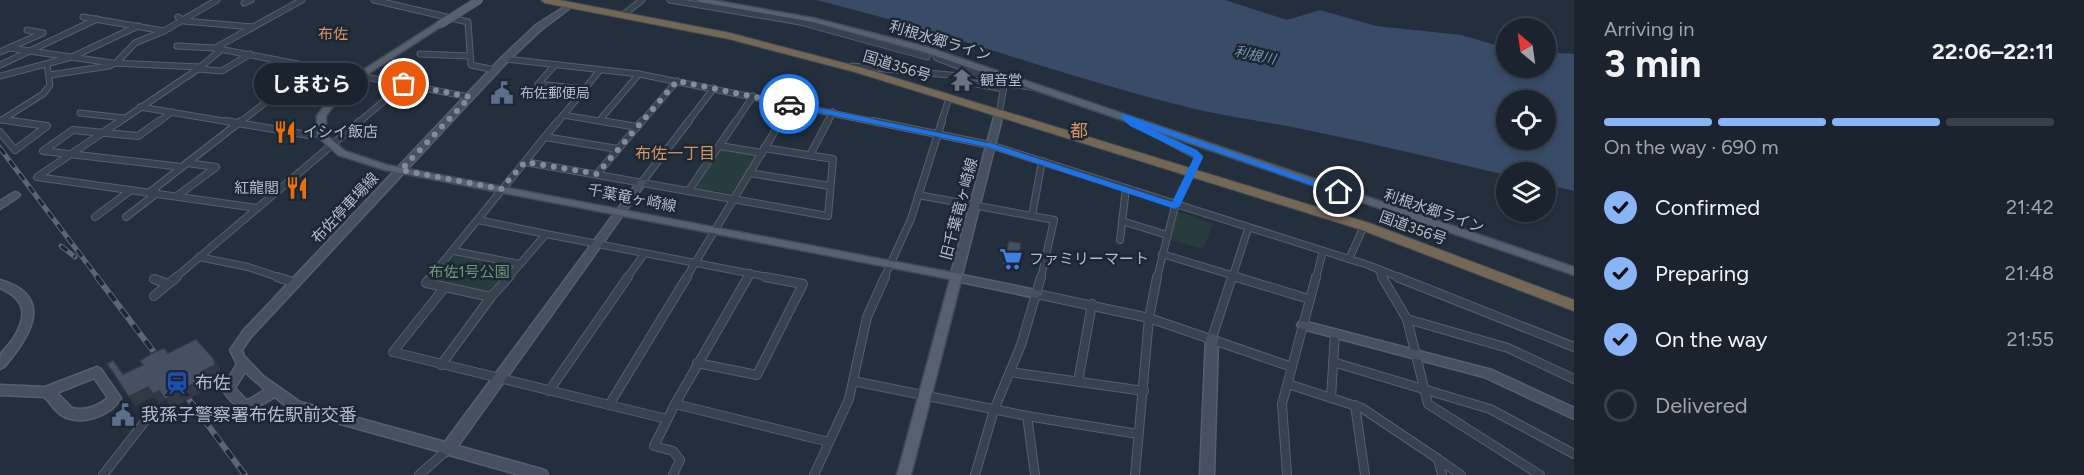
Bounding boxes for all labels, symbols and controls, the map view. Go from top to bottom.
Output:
street label: 利根水郷ライン [887,17,993,65]
text: Arriving in [1604,17,1694,41]
north arrow [1496,18,1556,78]
map controls [1496,18,1556,222]
district label: 布佐 [318,25,348,43]
text: 22:06–22:11 [1932,38,2054,65]
text: 3 min [1604,40,1701,87]
water label: 利根川 [1233,43,1279,69]
street label: 国道356号 [861,47,933,85]
pin [378,58,429,109]
callout: しまむら [254,63,368,105]
icon: bag [387,67,420,100]
temple icon: 観音堂 [949,67,975,93]
text: しまむら [271,72,351,96]
place label: 観音堂 [980,72,1022,89]
courier [759,74,819,134]
public building icon: 布佐郵便局 [489,80,515,106]
place label: 布佐郵便局 [520,85,590,102]
icon: car [773,88,806,121]
button: locate [1496,90,1556,150]
restaurant icon: イシイ飯店 [272,119,298,145]
district label: 都 [1070,120,1088,142]
place label: イシイ飯店 [303,123,378,141]
text: On the way · 690 m [1604,135,1779,159]
district label: 布佐一丁目 [635,144,715,163]
street label: 旧千葉竜ヶ崎線 [937,156,981,262]
button: layers [1496,162,1556,222]
pin [1313,166,1364,217]
street label: 布佐停車場線 [308,169,382,247]
restaurant icon: 紅龍閣 [284,175,310,201]
icon: home [1322,175,1355,208]
place label: 紅龍閣 [234,179,279,197]
street label: 千葉竜ヶ崎線 [586,181,678,215]
street label: 利根水郷ライン [1381,185,1487,237]
icon: check [1604,191,1637,224]
text: Confirmed [1655,194,1760,221]
text: 21:42 [2006,195,2054,219]
street label: 国道356号 [1377,208,1449,248]
supermarket icon: ファミリーマート [998,246,1024,272]
place label: ファミリーマート [1029,250,1149,268]
icon: check [1604,257,1637,290]
text: Preparing [1655,260,1749,287]
text: 21:48 [2005,261,2054,285]
park label: 布佐1号公園 [428,263,510,281]
icon: check [1604,323,1637,356]
text: On the way [1655,326,1767,353]
text: 21:55 [2007,327,2054,351]
station icon: 布佐 [164,370,190,396]
place label: 布佐 [195,372,231,394]
text: Delivered [1655,392,1748,419]
public building icon: 我孫子警察署布佐駅前交番 [110,402,136,428]
place label: 我孫子警察署布佐駅前交番 [141,404,357,426]

